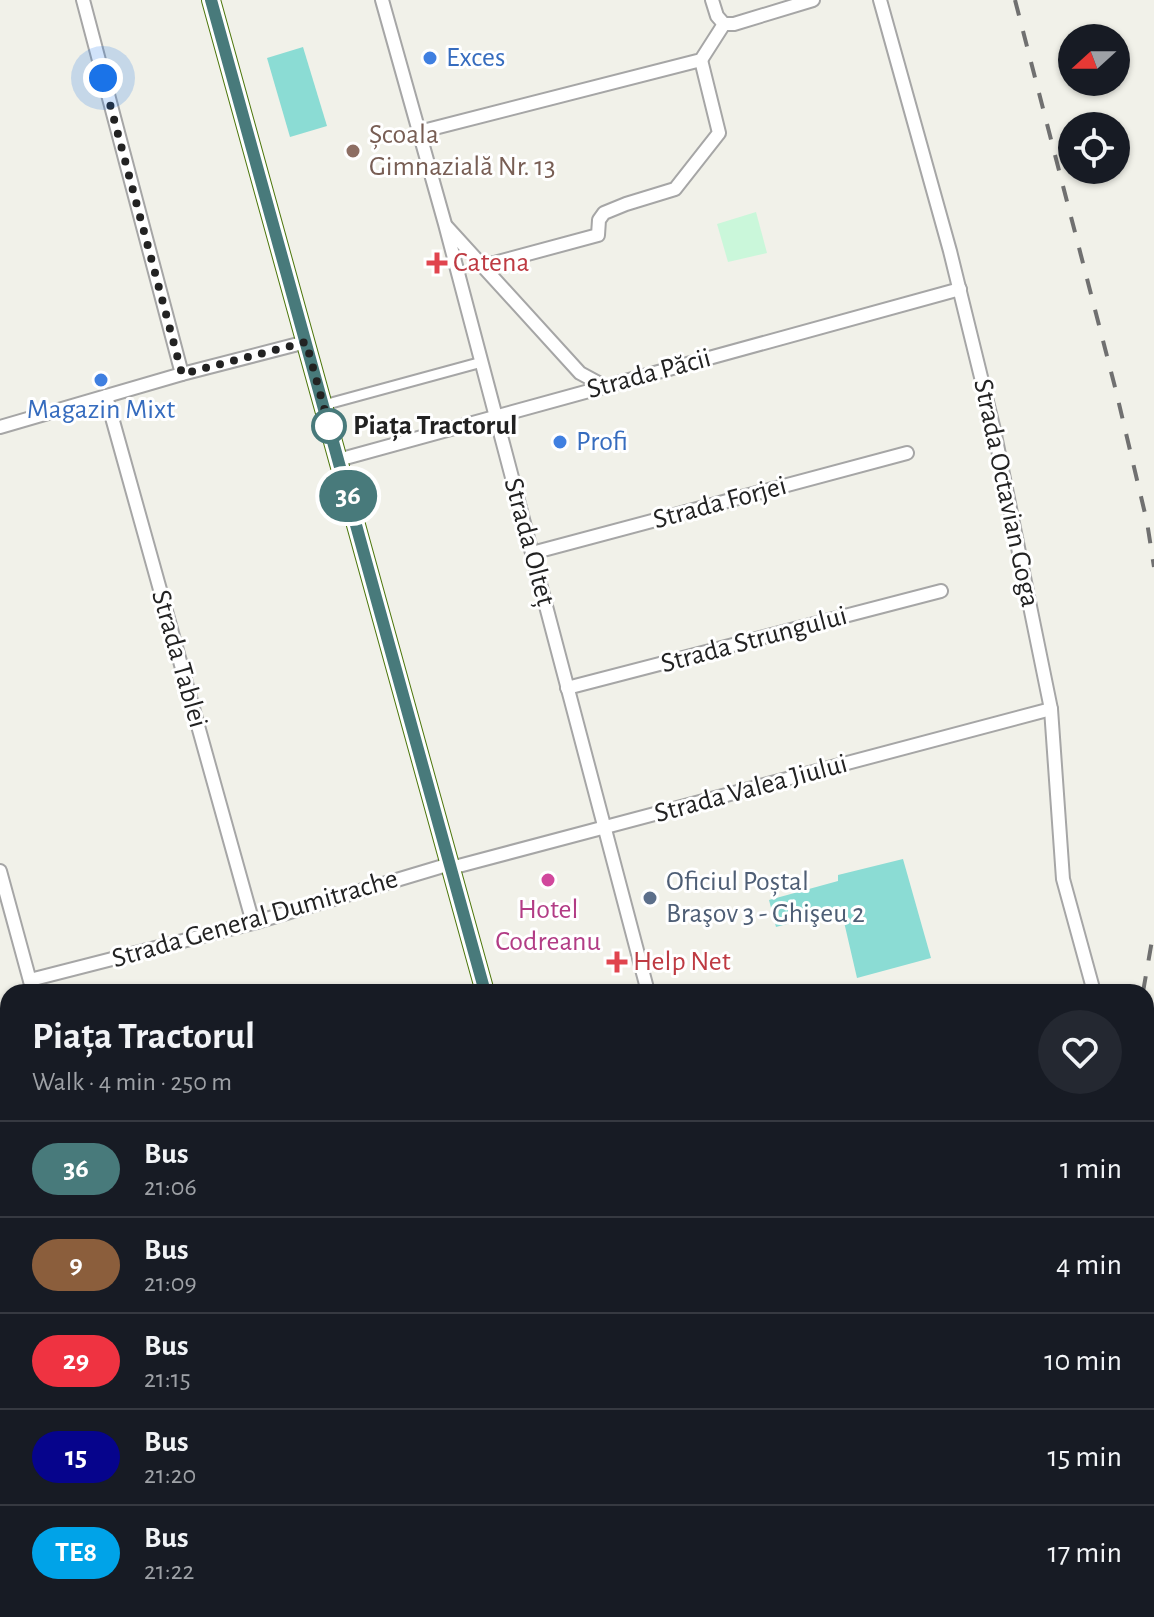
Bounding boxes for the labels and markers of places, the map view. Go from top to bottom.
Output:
place label: Exces [446,44,505,72]
marker: Exces [421,49,439,67]
place label: Școala Gimnazială Nr. 13 [369,121,556,181]
marker: Școala Gimnazială Nr. 13 [344,142,362,160]
place label: Catena [453,249,529,277]
marker: Catena [428,254,446,272]
marker: Magazin Mixt [92,371,110,389]
place label: Magazin Mixt [27,396,175,424]
marker: Piața Tractorul [312,409,346,443]
place label: Piața Tractorul [353,412,517,442]
place label: Profi [576,428,628,456]
marker: Profi [551,433,569,451]
place label: Oficiul Poștal Braşov 3 - Ghişeu 2 [666,868,865,928]
marker: Hotel Codreanu [539,871,557,889]
marker: Oficiul Poștal Braşov 3 - Ghişeu 2 [641,889,659,907]
place label: Hotel Codreanu [495,896,601,956]
place label: Help Net [633,948,731,976]
marker: Help Net [608,953,626,971]

